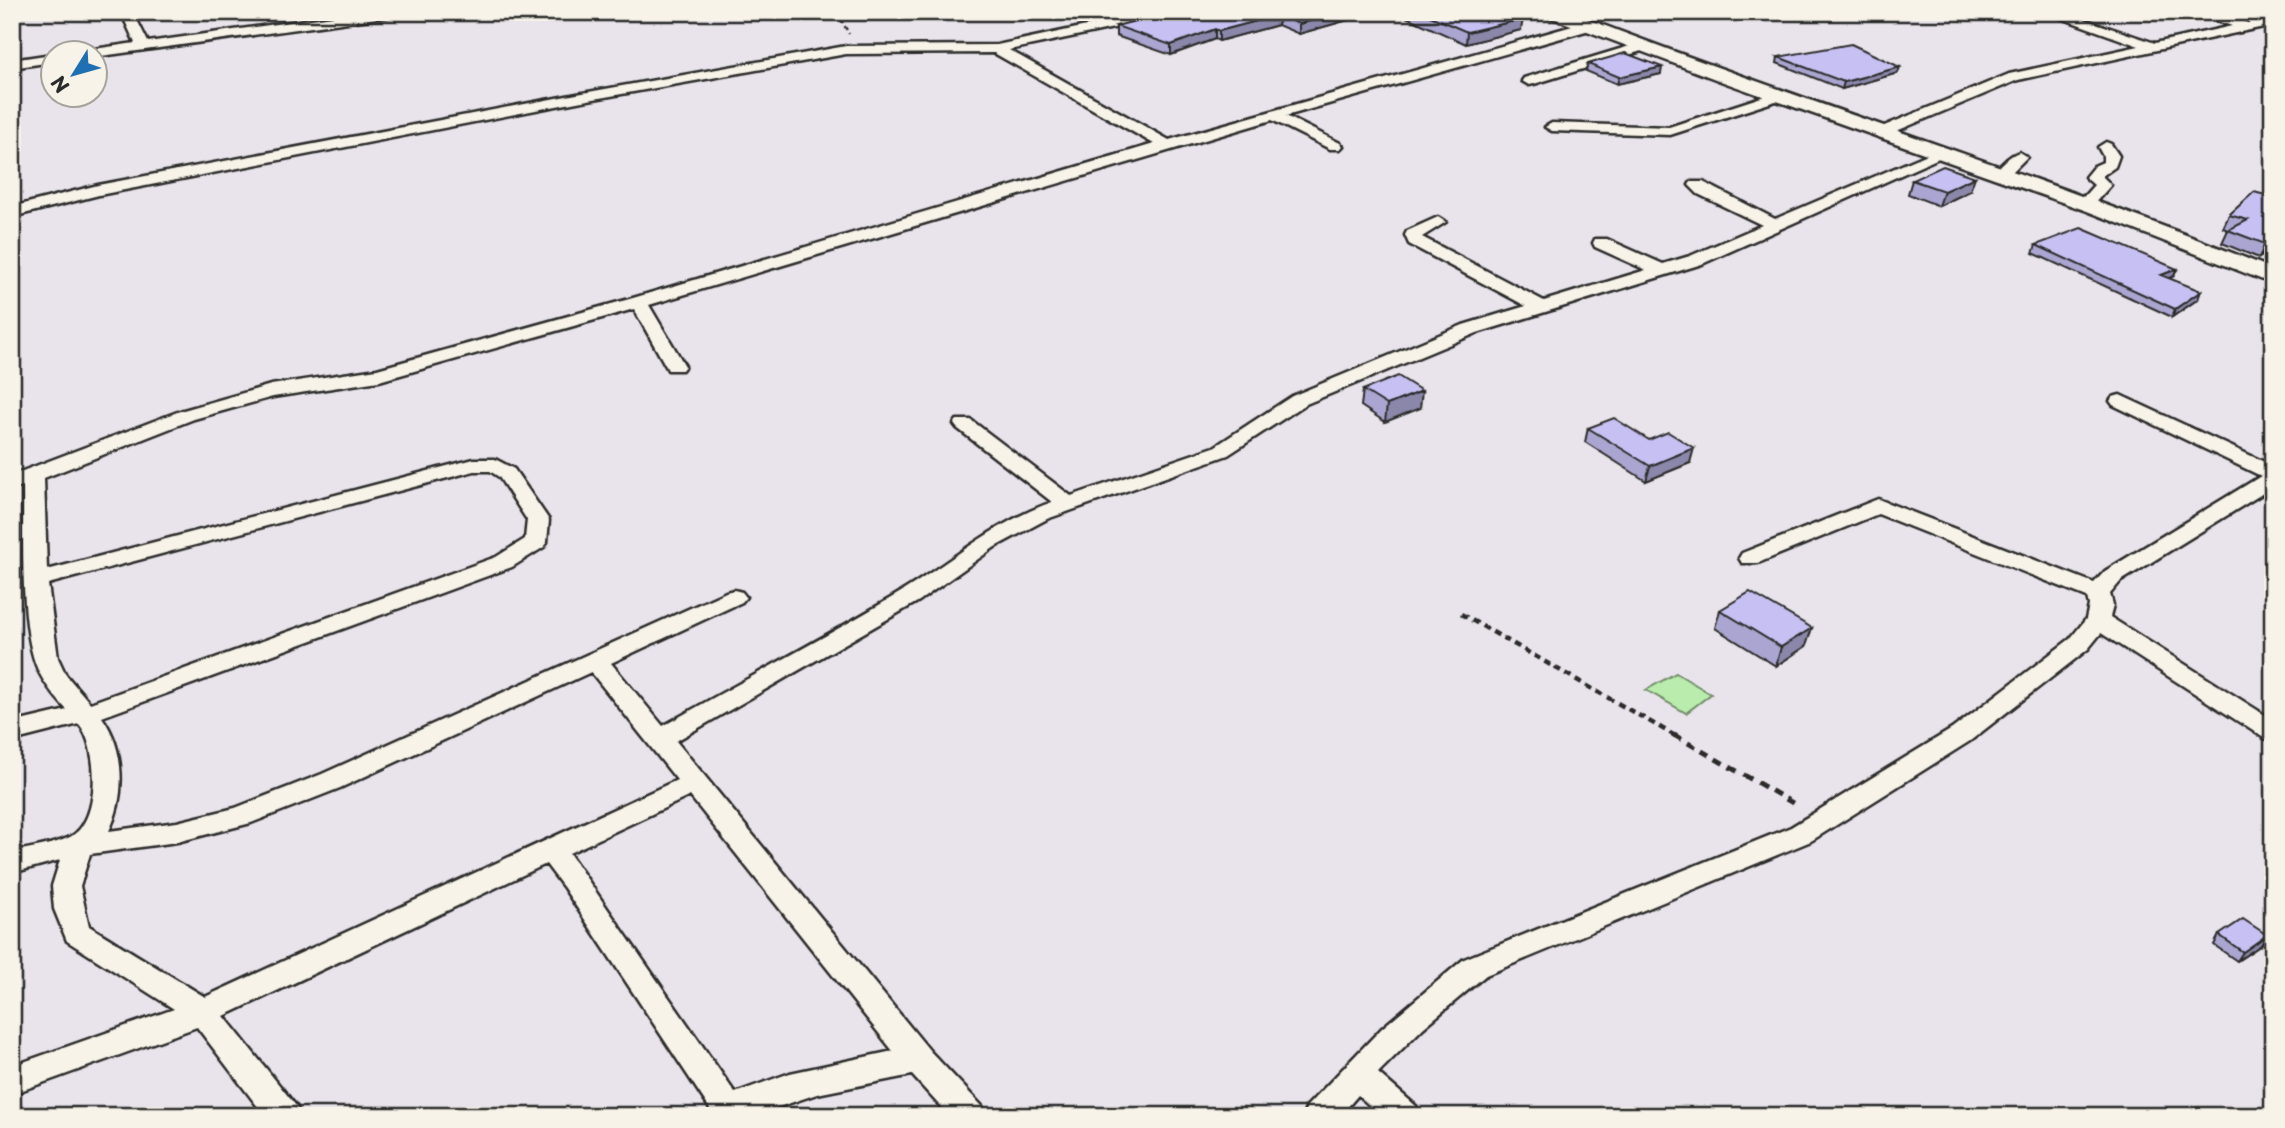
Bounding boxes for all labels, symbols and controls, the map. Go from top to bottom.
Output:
north arrow [38,38,108,108]
text: N [44,70,75,99]

